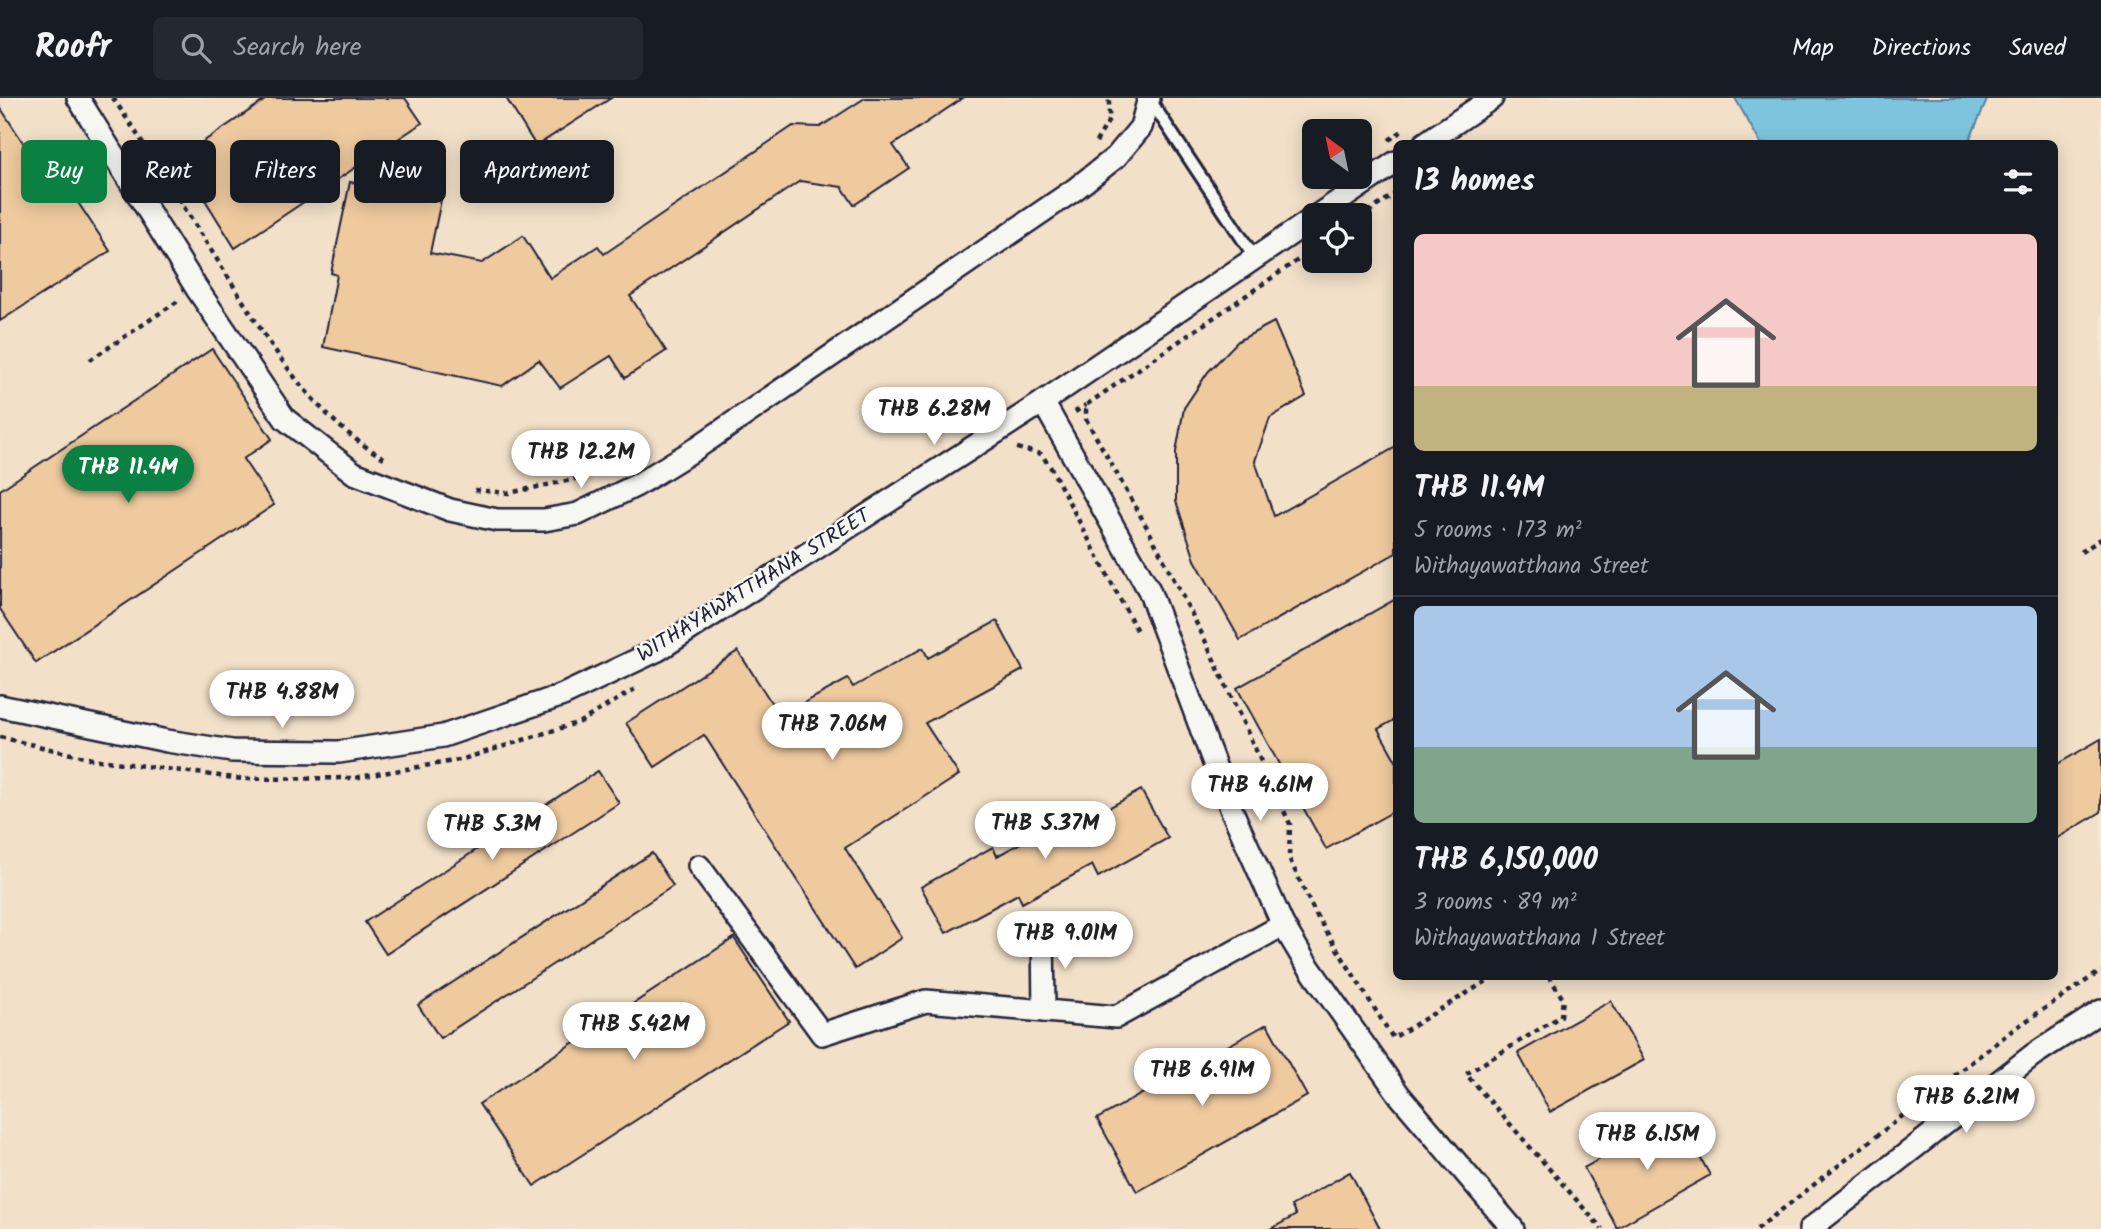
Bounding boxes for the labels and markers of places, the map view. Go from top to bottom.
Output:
pin: THB 6.28M [854,388,1014,447]
pin: THB 12.2M [501,430,661,490]
pin: THB 11.4M [48,446,208,505]
pin: THB 4.88M [202,670,362,730]
pin: THB 7.06M [752,702,912,762]
pin: THB 4.61M [1180,764,1340,823]
pin: THB 5.3M [420,802,564,862]
pin: THB 5.37M [965,802,1125,861]
pin: THB 9.01M [985,912,1145,971]
pin: THB 5.42M [554,1002,714,1062]
pin: THB 6.91M [1122,1048,1282,1108]
pin: THB 6.21M [1886,1076,2046,1135]
pin: THB 6.15M [1567,1112,1727,1172]

